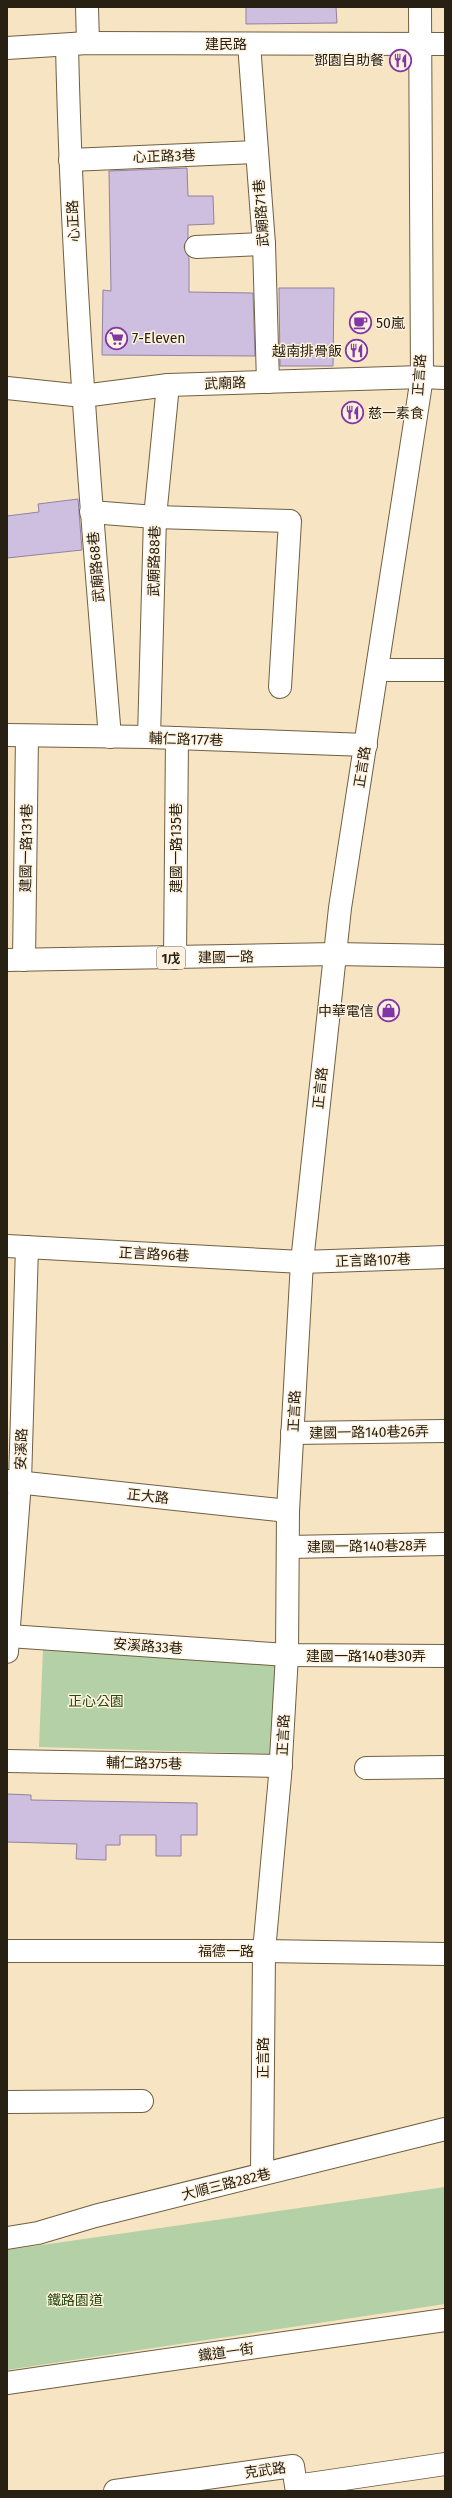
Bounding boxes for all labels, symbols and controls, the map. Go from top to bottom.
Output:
street label: 建民路 [205,36,247,53]
restaurant icon: 鄧園自助餐 [387,47,413,73]
place label: 鄧園自助餐 [314,52,384,69]
street label: 心正路3巷 [132,147,196,166]
street label: 武廟路71巷 [251,178,272,247]
street label: 心正路 [64,200,83,242]
cafe icon: 50嵐 [347,310,373,336]
place label: 50嵐 [376,315,406,332]
supermarket icon: 7-Eleven [103,325,129,351]
place label: 7-Eleven [132,330,186,347]
restaurant icon: 越南排骨飯 [344,338,370,364]
place label: 越南排骨飯 [272,343,342,360]
street label: 正言路 [410,353,429,397]
street label: 武廟路 [204,374,246,393]
restaurant icon: 慈一素食 [340,400,366,426]
place label: 慈一素食 [368,405,424,422]
street label: 武廟路88巷 [145,525,164,597]
street label: 武廟路68巷 [85,531,108,603]
street label: 輔仁路177巷 [148,730,224,749]
street label: 正言路 [351,745,374,789]
street label: 建國一路131巷 [17,803,36,893]
street label: 建國一路135巷 [168,803,185,893]
road number: 1戊 [157,947,185,969]
street label: 建國一路 [198,949,254,966]
shop icon: 中華電信 [376,998,402,1024]
place label: 中華電信 [318,1003,374,1020]
street label: 正言路 [310,1066,331,1110]
street label: 正言路96巷 [118,1244,190,1265]
street label: 正言路107巷 [335,1251,411,1270]
street label: 正言路 [285,1390,304,1432]
street label: 建國一路140巷26弄 [309,1423,429,1442]
street label: 安溪路 [12,1428,31,1470]
street label: 正大路 [126,1486,170,1507]
street label: 建國一路140巷28弄 [307,1537,427,1556]
street label: 安溪路33巷 [112,1636,183,1657]
street label: 建國一路140巷30弄 [306,1648,426,1665]
park label: 正心公園 [68,1693,124,1710]
street label: 正言路 [274,1714,293,1756]
street label: 輔仁路375巷 [106,1754,182,1773]
street label: 福德一路 [198,1943,254,1960]
street label: 正言路 [255,2037,272,2079]
street label: 大順三路282巷 [180,2165,273,2204]
park label: 鐵路園道 [47,2292,103,2309]
street label: 鐵道一街 [197,2340,255,2365]
street label: 克武路 [243,2459,287,2482]

